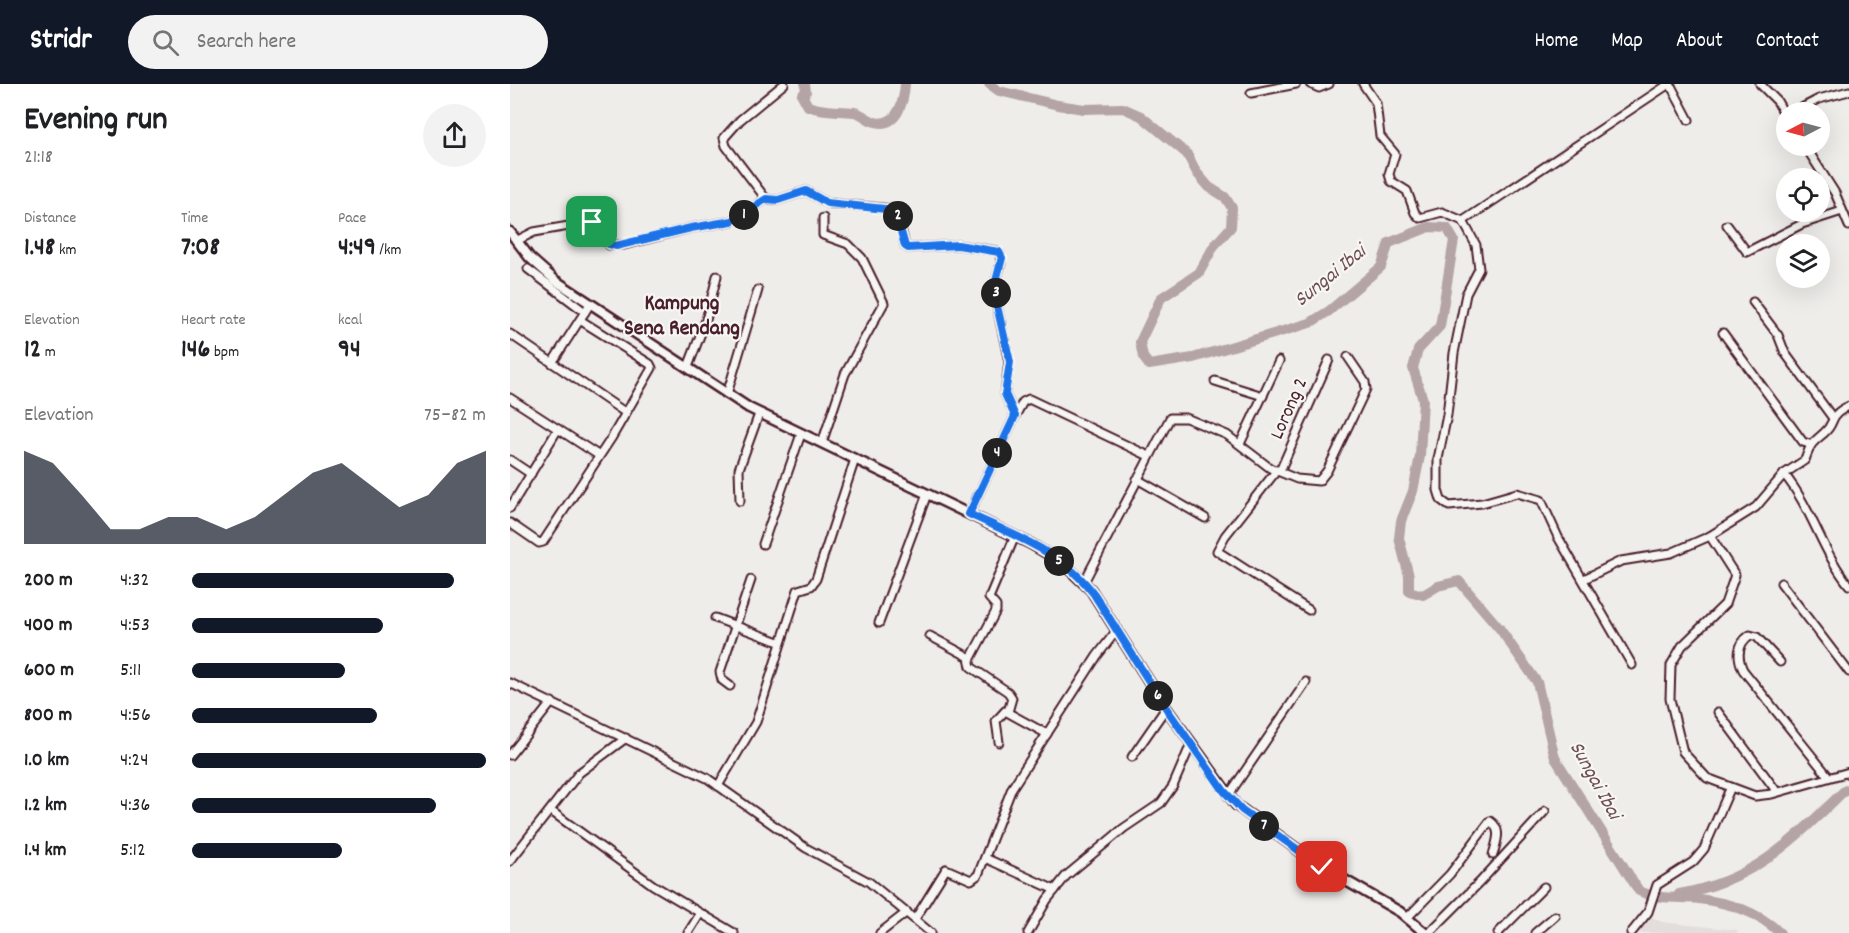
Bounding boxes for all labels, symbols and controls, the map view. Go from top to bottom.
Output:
search box [128,15,548,69]
text: Stridr [30,22,92,62]
icon: search [149,26,182,59]
text: Search here [197,27,296,58]
text: Home [1534,27,1578,57]
text: Map [1611,27,1643,57]
text: About [1676,27,1723,57]
text: Contact [1756,27,1819,57]
text: Evening run [24,98,168,145]
north arrow [1776,102,1830,156]
map controls [1776,102,1830,288]
button: share [423,104,486,167]
text: 21:18 [24,144,53,172]
button: locate [1776,168,1830,222]
pin [566,196,617,247]
pin: 1 [729,200,759,230]
pin: 2 [883,201,913,231]
text: 1 [742,203,746,226]
text: 2 [895,204,902,227]
icon: arrive [575,205,608,238]
text: Distance [24,207,76,230]
text: Time [181,207,208,230]
text: Pace [338,207,366,230]
text: 1.48 [24,230,55,267]
text: 7:08 [181,230,220,267]
text: 4:49 [338,230,376,267]
button: layers [1776,234,1830,288]
water label: Sungai Ibai [1289,237,1376,315]
text: km [55,239,76,262]
text: /km [376,239,402,262]
pin: 3 [981,278,1011,308]
text: 3 [992,281,1000,304]
district label: Kampung Sena Rendang [624,289,740,345]
text: Elevation [24,309,80,332]
text: Heart rate [181,309,246,332]
text: kcal [338,309,362,332]
text: 12 [24,332,41,369]
text: 146 [181,332,210,369]
text: 94 [338,332,361,369]
text: m [41,341,56,364]
text: bpm [210,341,239,364]
street label: Lorong 2 [1264,374,1316,444]
text: Elevation [24,402,94,430]
text: 75–82 m [424,402,486,430]
pin: 4 [982,438,1012,468]
text: 4 [994,441,1000,464]
pin: 5 [1044,546,1074,576]
text: 5 [1055,549,1063,572]
text: 200 m [24,567,73,595]
text: 4:32 [120,567,149,595]
text: 400 m [24,612,72,640]
text: 4:53 [120,612,150,640]
text: 600 m [24,657,74,685]
text: 5:11 [120,657,141,685]
pin: 6 [1143,681,1173,711]
text: 6 [1154,684,1162,707]
text: 800 m [24,702,72,730]
text: 4:56 [120,702,151,730]
water label: Sungai Ibai [1560,737,1629,828]
text: 1.0 km [24,747,69,775]
text: 4:24 [120,747,149,775]
text: 1.2 km [24,792,67,820]
text: 4:36 [120,792,150,820]
pin: 7 [1249,811,1279,841]
text: 7 [1261,814,1267,837]
text: 1.4 km [24,837,67,865]
text: 5:12 [120,837,146,865]
pin [1296,841,1347,892]
icon: check [1305,850,1338,883]

